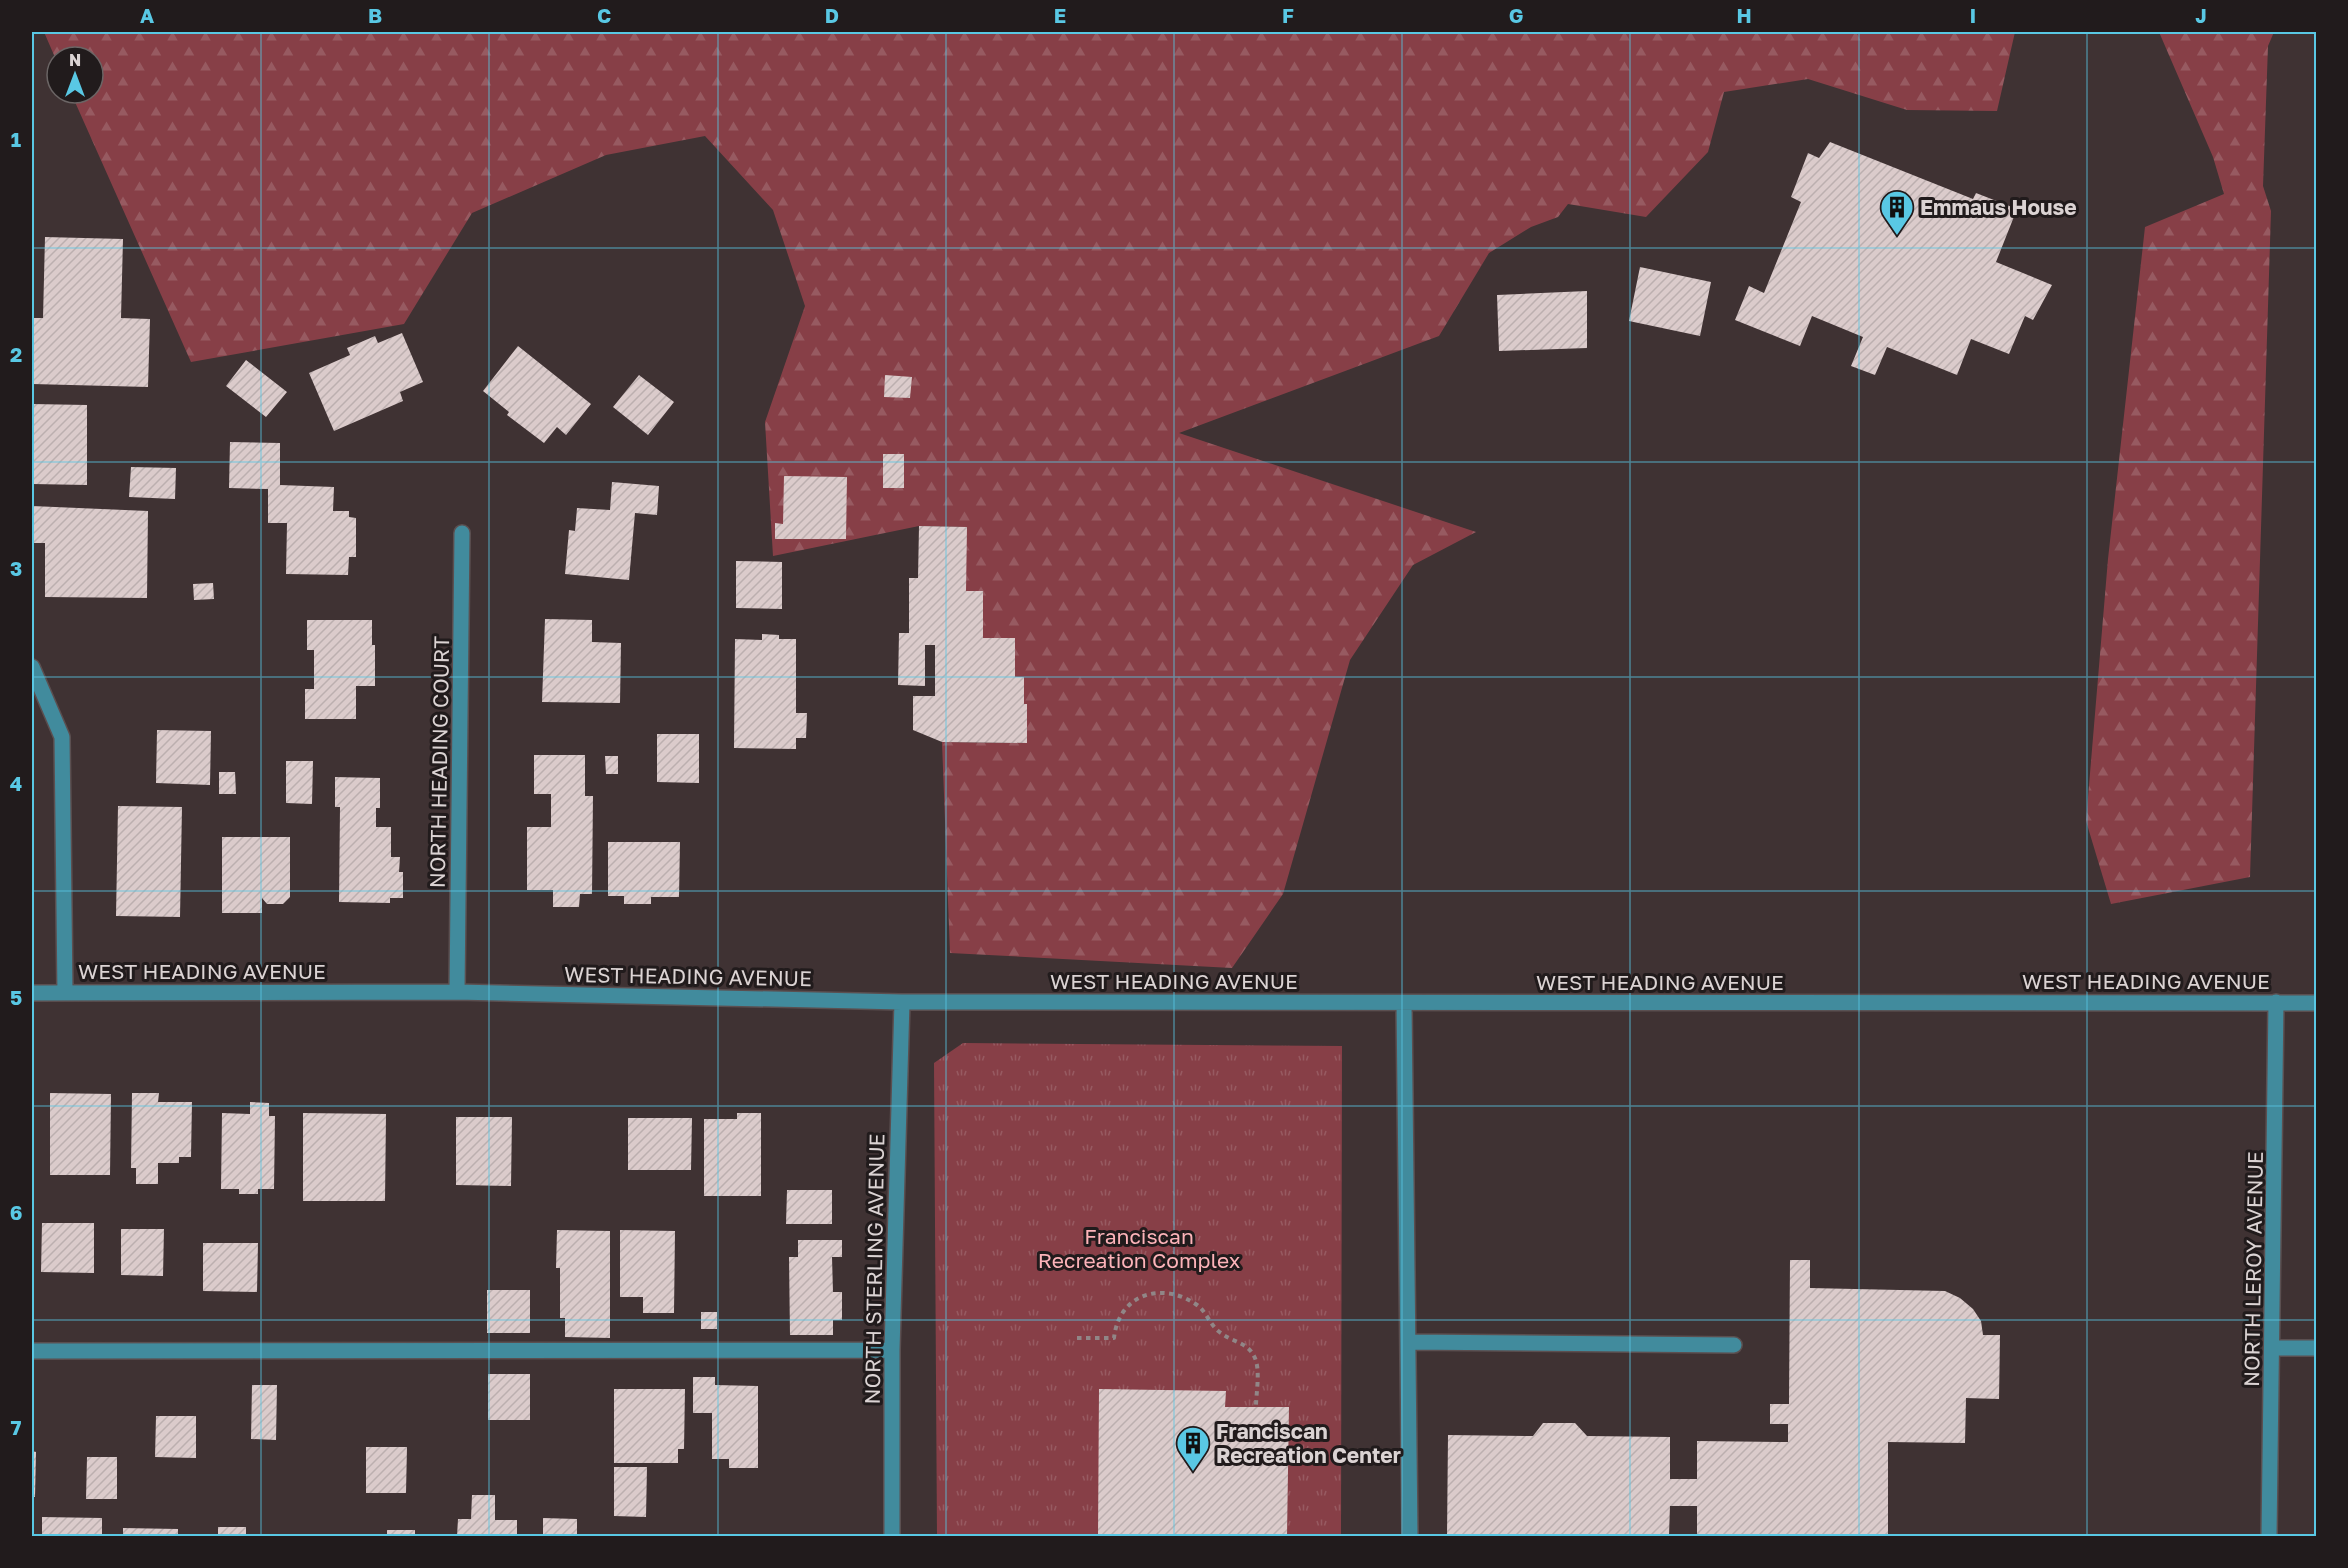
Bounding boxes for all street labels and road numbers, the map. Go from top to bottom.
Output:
street label: NORTH HEADING COURT [424,636,454,888]
street label: WEST HEADING AVENUE [78,958,326,984]
street label: WEST HEADING AVENUE [564,961,812,991]
street label: WEST HEADING AVENUE [1050,968,1298,994]
street label: WEST HEADING AVENUE [2022,968,2270,994]
street label: WEST HEADING AVENUE [1536,969,1784,995]
street label: NORTH STERLING AVENUE [859,1133,889,1405]
street label: NORTH LEROY AVENUE [2238,1151,2268,1387]

